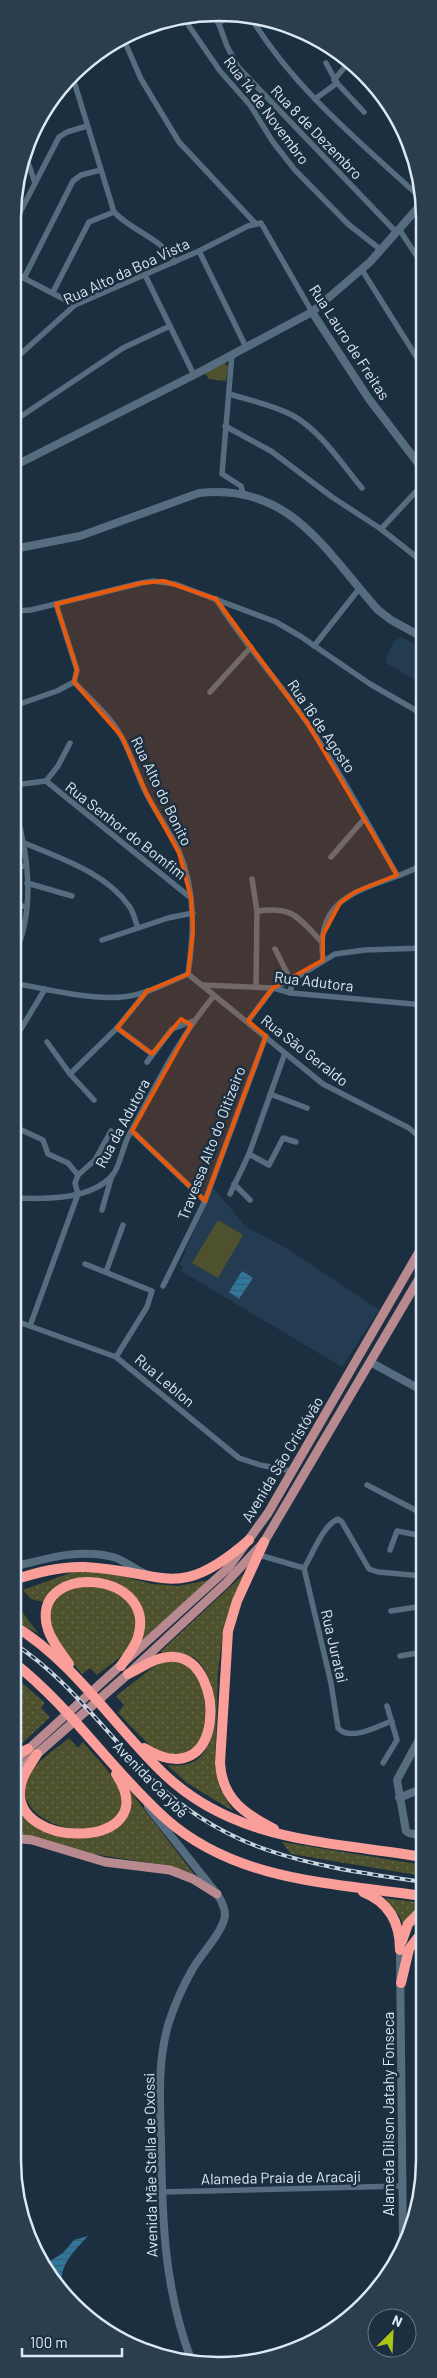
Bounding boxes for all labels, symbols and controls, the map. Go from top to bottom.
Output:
street label: Rua 14 de Novembro [221,52,313,168]
street label: Rua 8 de Dezembro [267,81,367,183]
street label: Rua Alto da Boa Vista [60,234,192,308]
street label: Rua Lauro de Freitas [306,281,394,403]
street label: Rua 16 de Agosto [284,676,360,776]
street label: Rua Alto do Bonito [128,734,196,848]
street label: Rua Senhor do Bomfim [62,777,190,883]
street label: Rua Adutora [273,967,355,995]
street label: Rua São Geraldo [258,1010,352,1090]
street label: Travessa Alto do Oitizeiro [173,1064,249,1222]
street label: Rua da Adutora [91,1075,153,1171]
street label: Rua Leblon [132,1350,198,1410]
street label: Avenida São Cristóvão [237,1393,327,1525]
street label: Rua Juratai [318,1608,352,1684]
street label: Avenida Carybé [110,1737,192,1821]
street label: Alameda Dilson Jatahy Fonseca [379,2012,397,2216]
street label: Avenida Mãe Stella de Oxóssi [139,2073,161,2257]
street label: Alameda Praia de Aracaji [201,2167,361,2187]
north arrow [367,2308,417,2358]
text: N [390,2311,405,2330]
scale bar [22,2326,122,2358]
text: 100 m [30,2333,68,2351]

